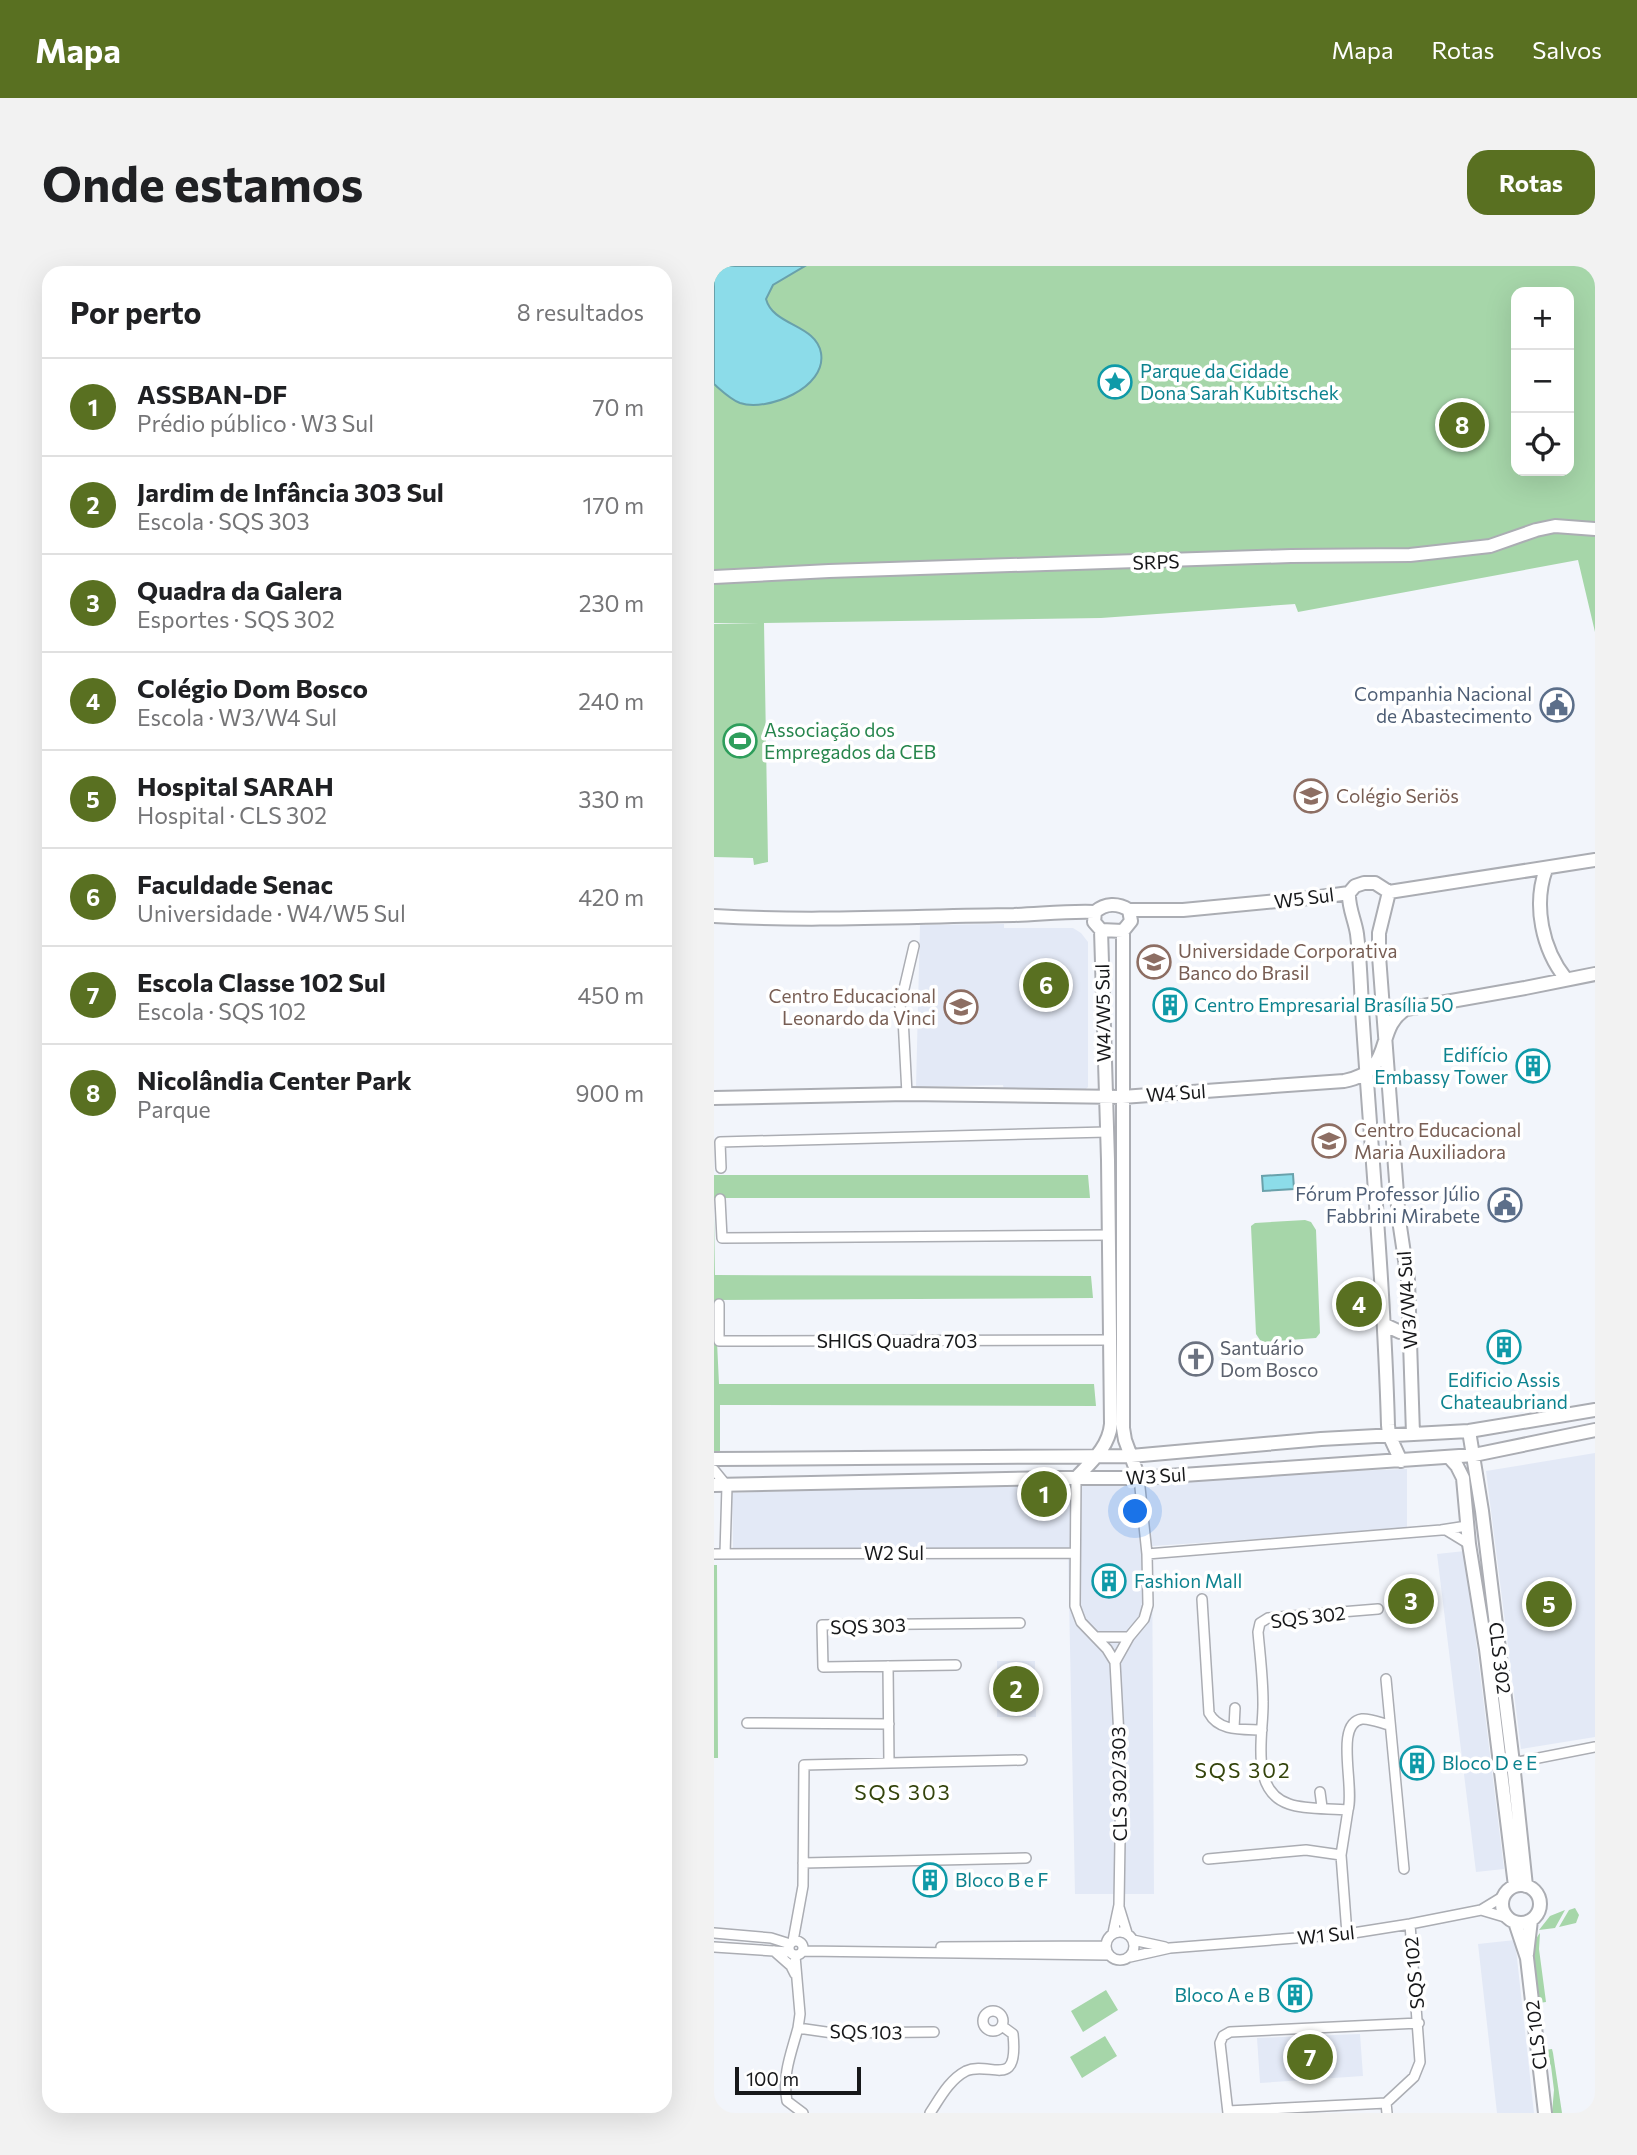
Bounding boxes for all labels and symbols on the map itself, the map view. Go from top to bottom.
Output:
place label: Parque da Cidade Dona Sarah Kubitschek [1140,359,1339,404]
place icon: Parque da Cidade Dona Sarah Kubitschek [1096,363,1134,401]
pin: 8 [1439,399,1485,451]
street label: SRPS [1132,549,1180,574]
place label: Companhia Nacional de Abastecimento [1354,682,1532,727]
public building icon: Companhia Nacional de Abastecimento [1538,686,1576,724]
place label: Associação dos Empregados da CEB [764,718,936,763]
sports icon: Associação dos Empregados da CEB [721,722,759,760]
school or university icon: Colégio Seriös [1292,777,1330,815]
place label: Colégio Seriös [1336,784,1459,807]
street label: W5 Sul [1273,882,1335,913]
place label: Universidade Corporativa Banco do Brasil [1178,939,1397,984]
school or university icon: Universidade Corporativa Banco do Brasil [1135,943,1173,981]
pin: 6 [1023,959,1069,1011]
street label: W4/W5 Sul [1090,964,1115,1062]
place label: Centro Educacional Leonardo da Vinci [769,984,936,1029]
building icon: Centro Empresarial Brasília 50 [1151,986,1189,1024]
school or university icon: Centro Educacional Leonardo da Vinci [942,988,980,1026]
place label: Centro Empresarial Brasília 50 [1194,993,1454,1016]
place label: Edifício Embassy Tower [1374,1043,1508,1088]
building icon: Edifício Embassy Tower [1514,1047,1552,1085]
street label: W4 Sul [1145,1079,1207,1106]
place label: Centro Educacional Maria Auxiliadora [1354,1118,1521,1163]
school or university icon: Centro Educacional Maria Auxiliadora [1310,1122,1348,1160]
place label: Fórum Professor Júlio Fabbrini Mirabete [1295,1182,1480,1227]
public building icon: Fórum Professor Júlio Fabbrini Mirabete [1486,1186,1524,1224]
street label: W3/W4 Sul [1392,1250,1421,1350]
pin: 4 [1336,1278,1382,1330]
building icon: Edificio Assis Chateaubriand [1485,1328,1523,1366]
street label: SHIGS Quadra 703 [817,1329,977,1352]
place label: Santuário Dom Bosco [1220,1336,1318,1381]
church icon: Santuário Dom Bosco [1177,1340,1215,1378]
place label: Edificio Assis Chateaubriand [1440,1368,1568,1413]
street label: W3 Sul [1125,1462,1187,1489]
pin: 1 [1021,1468,1067,1520]
your location [1118,1494,1152,1528]
street label: W2 Sul [864,1541,924,1564]
building icon: Fashion Mall [1090,1562,1128,1600]
place label: Fashion Mall [1134,1569,1242,1592]
pin: 3 [1388,1575,1434,1627]
pin: 5 [1526,1578,1572,1630]
street label: SQS 302 [1269,1601,1347,1632]
street label: SQS 303 [830,1613,906,1638]
street label: CLS 302 [1485,1621,1516,1695]
pin: 2 [993,1663,1039,1715]
street label: CLS 302/303 [1106,1726,1131,1842]
building icon: Bloco D e E [1398,1744,1436,1782]
place label: Bloco D e E [1442,1751,1537,1774]
district label: SQS 302 [1194,1757,1292,1782]
district label: SQS 303 [854,1779,952,1804]
building icon: Bloco B e F [911,1861,949,1899]
place label: Bloco B e F [955,1868,1048,1891]
street label: W1 Sul [1296,1920,1356,1949]
street label: SQS 102 [1399,1936,1428,2010]
building icon: Bloco A e B [1276,1976,1314,2014]
place label: Bloco A e B [1174,1983,1270,2006]
street label: CLS 102 [1520,1999,1551,2071]
street label: SQS 103 [829,2019,903,2044]
pin: 7 [1287,2031,1333,2083]
scale bar [735,2064,861,2096]

